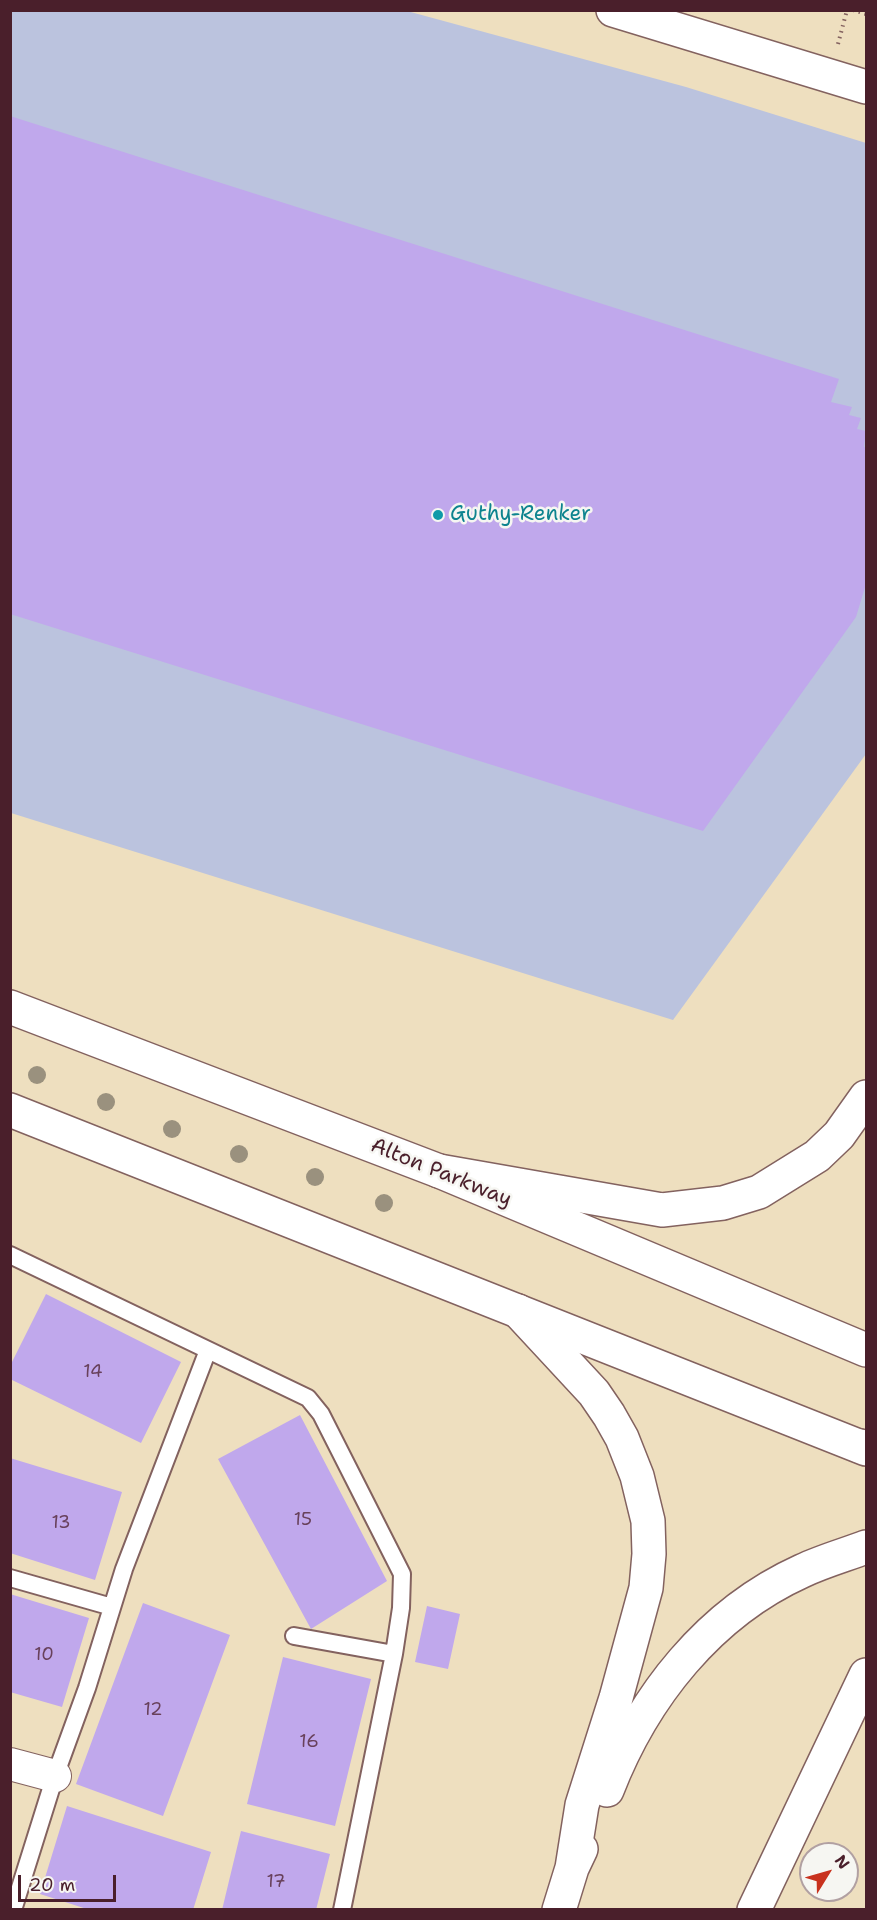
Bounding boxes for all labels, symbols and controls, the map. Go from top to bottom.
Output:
place label: Guthy-Renker [450,502,591,528]
marker: Guthy-Renker [431,508,445,522]
street label: Alton Parkway [367,1133,515,1213]
house number: 14 [83,1361,103,1383]
house number: 15 [294,1509,312,1531]
house number: 13 [51,1512,71,1534]
house number: 10 [34,1644,54,1666]
house number: 12 [143,1699,163,1721]
house number: 16 [299,1731,319,1753]
north arrow [799,1842,859,1902]
text: N [830,1851,854,1873]
scale bar [21,1863,118,1901]
house number: 17 [266,1871,286,1893]
text: 20 m [29,1873,75,1897]

